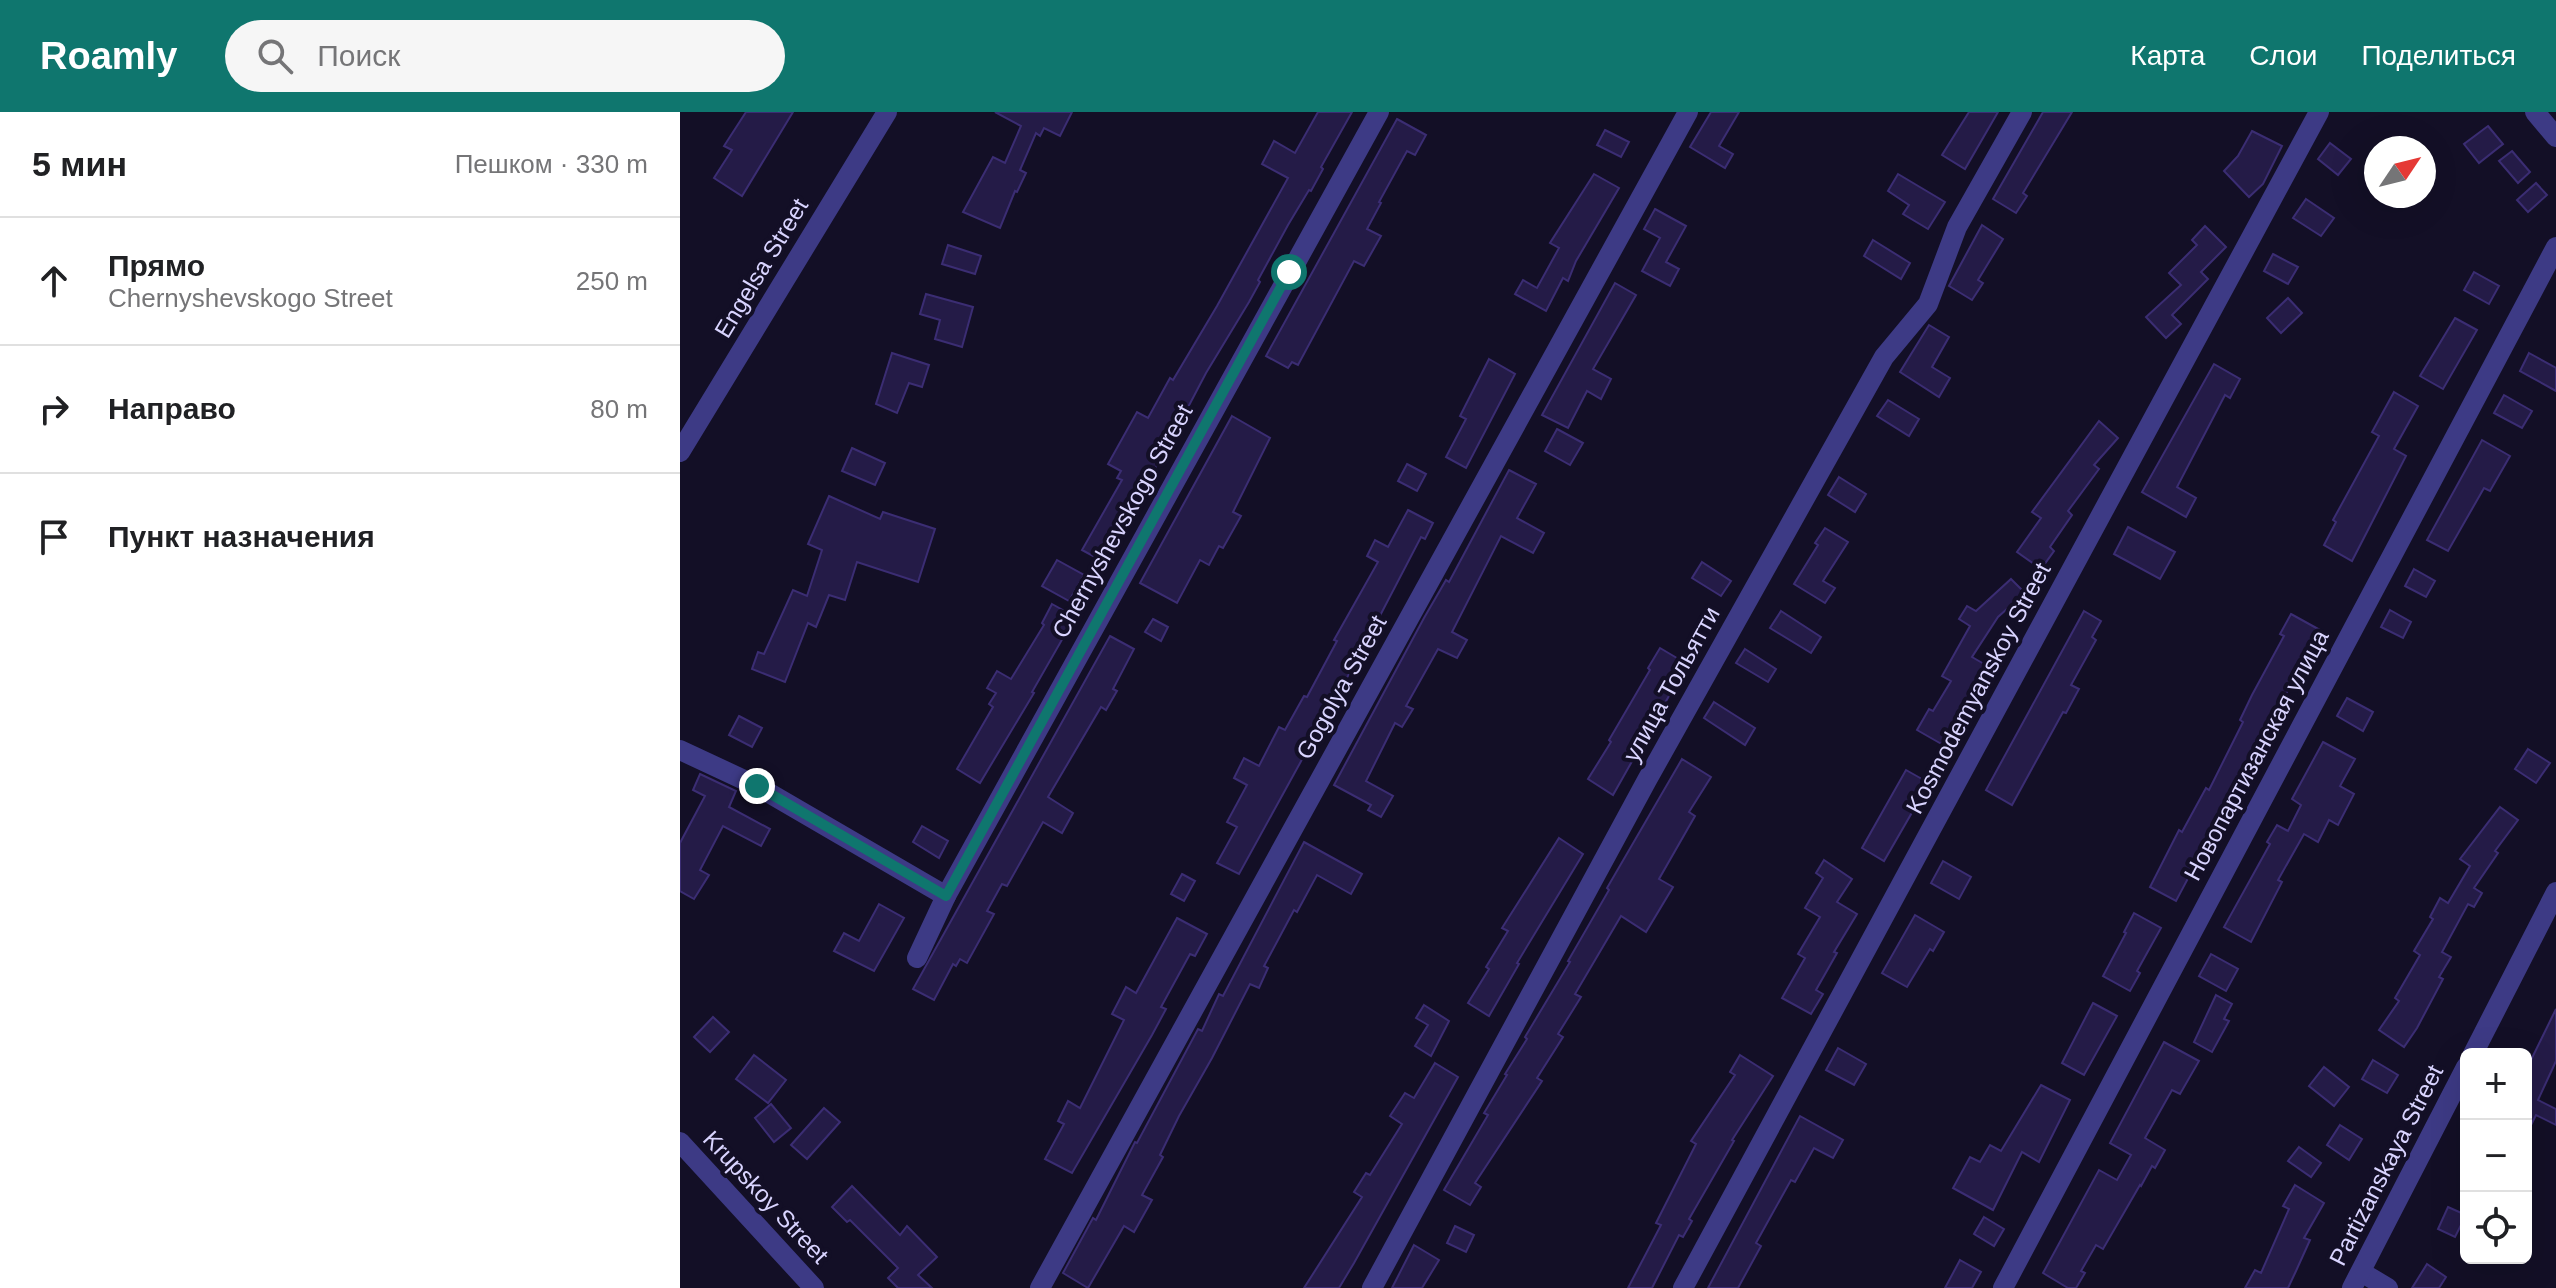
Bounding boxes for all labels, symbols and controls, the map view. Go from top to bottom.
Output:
search box [225,20,785,92]
icon: search [253,34,297,78]
text: Roamly [40,35,177,77]
text: Поиск [317,39,400,72]
text: Карта [2130,40,2205,71]
text: Слои [2249,40,2317,71]
text: Поделиться [2361,40,2516,71]
north arrow [2364,136,2436,208]
text: 5 мин [32,145,127,183]
text: Пешком · 330 m [455,149,648,179]
street label: Engelsa Street [709,193,813,342]
text: Прямо [108,249,205,282]
route start [1271,254,1307,290]
icon: ahead [32,259,76,303]
text: 250 m [576,266,648,296]
text: Chernyshevskogo Street [108,283,393,313]
icon: right [32,387,76,431]
text: Направо [108,392,236,425]
text: 80 m [590,394,648,424]
street label: Chernyshevskogo Street [1046,399,1198,642]
icon: arrive [32,515,76,559]
text: Пункт назначения [108,520,375,553]
street label: Kosmodemyanskoy Street [1900,558,2056,818]
street label: улица Тольятти [1617,602,1725,766]
street label: Gogolya Street [1290,610,1392,764]
street label: Новопартизанская улица [2178,625,2334,885]
route end [739,768,775,804]
map controls [2460,1048,2532,1264]
button: + [2460,1048,2532,1120]
street label: Partizanskaya Street [2324,1060,2448,1270]
button: − [2460,1120,2532,1192]
street label: Krupskoy Street [698,1125,834,1269]
button: locate [2460,1192,2532,1264]

